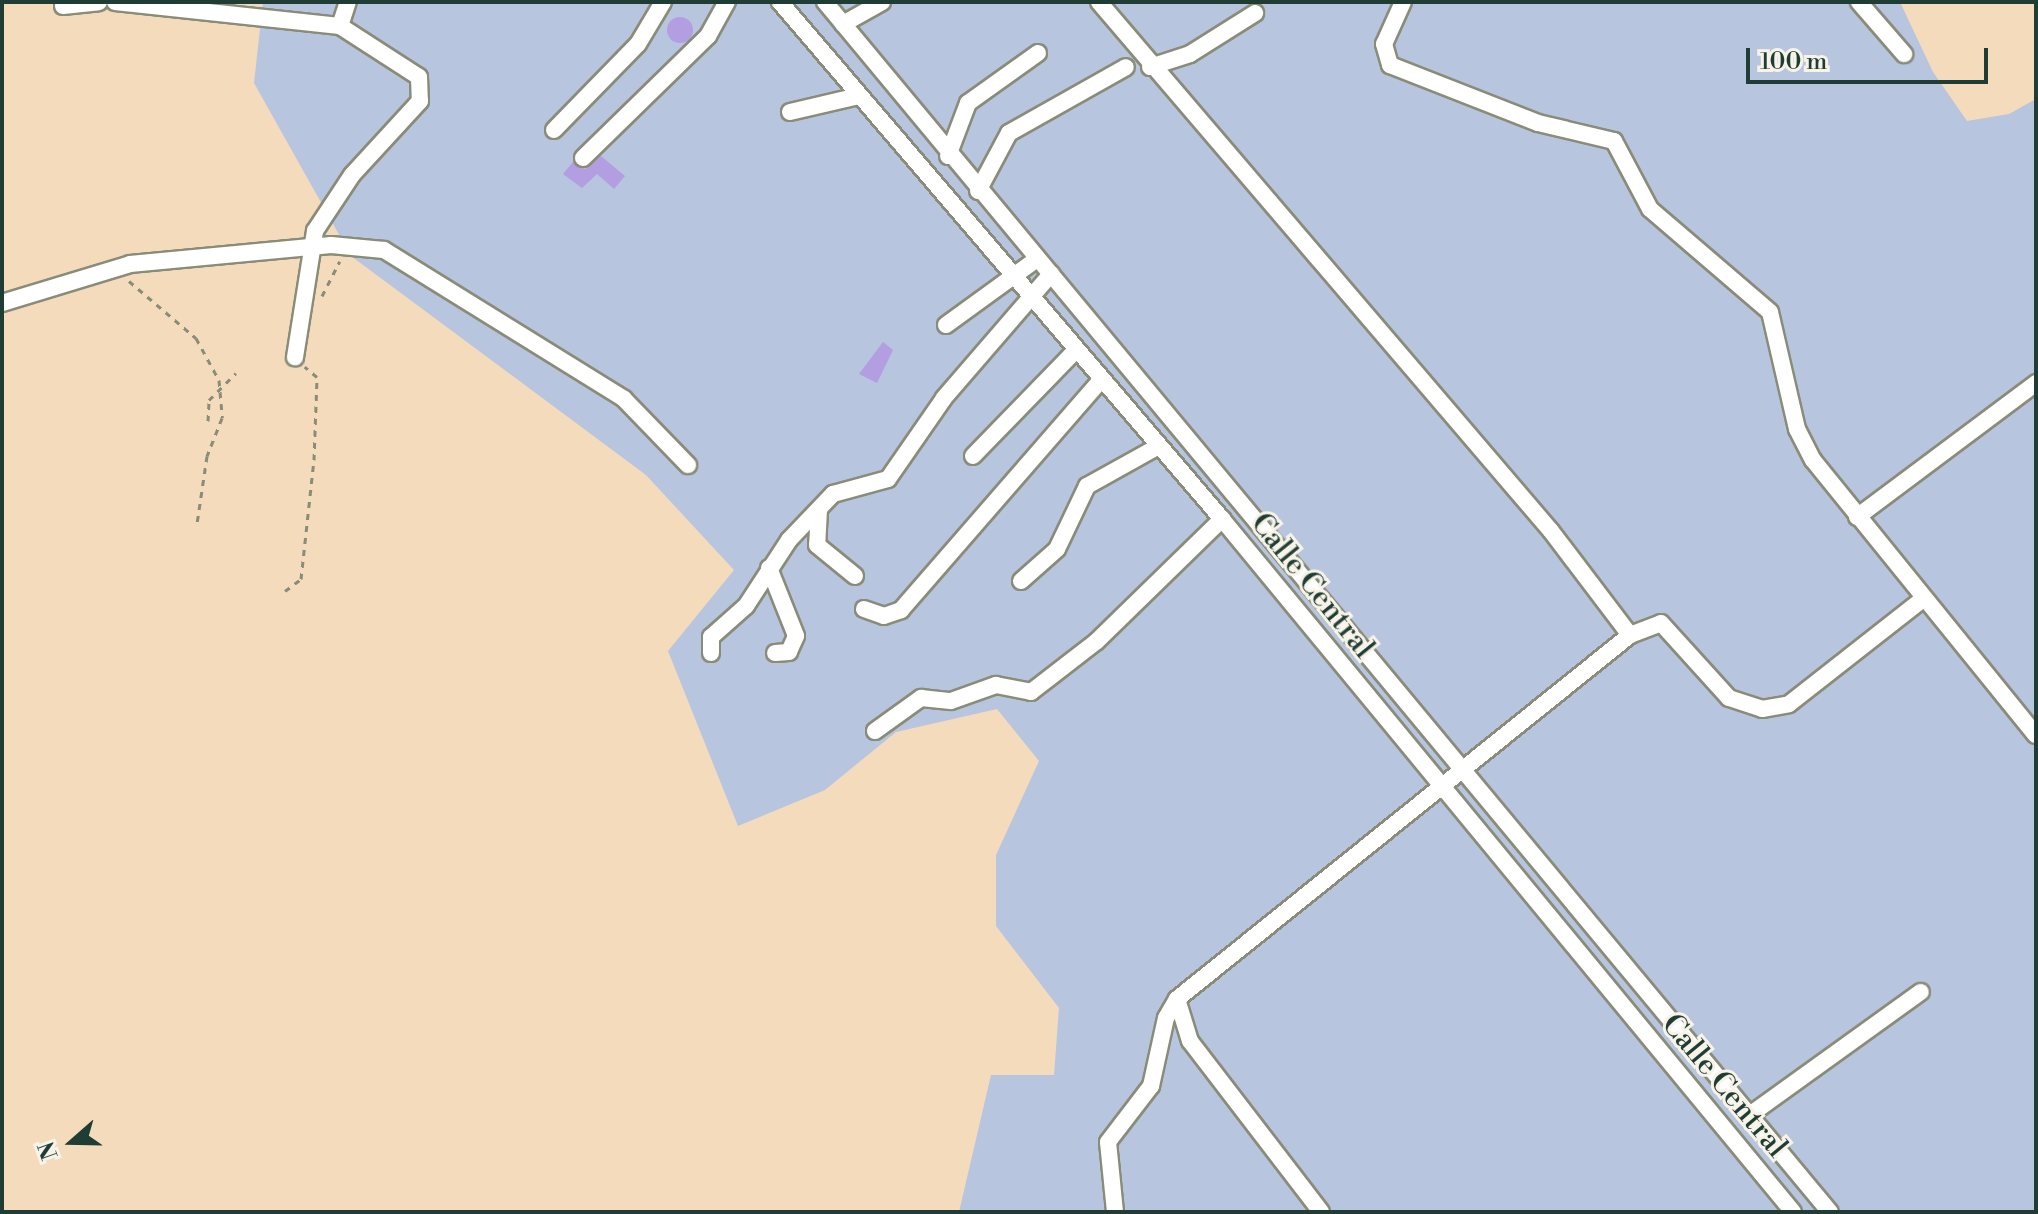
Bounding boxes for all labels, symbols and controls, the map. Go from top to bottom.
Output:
scale bar [1750,32,1992,82]
text: 100 m [1760,47,1827,77]
street label: Calle Central [1243,506,1381,666]
street label: Calle Central [1654,1007,1794,1165]
north arrow [32,1102,112,1182]
text: N [33,1138,65,1163]

